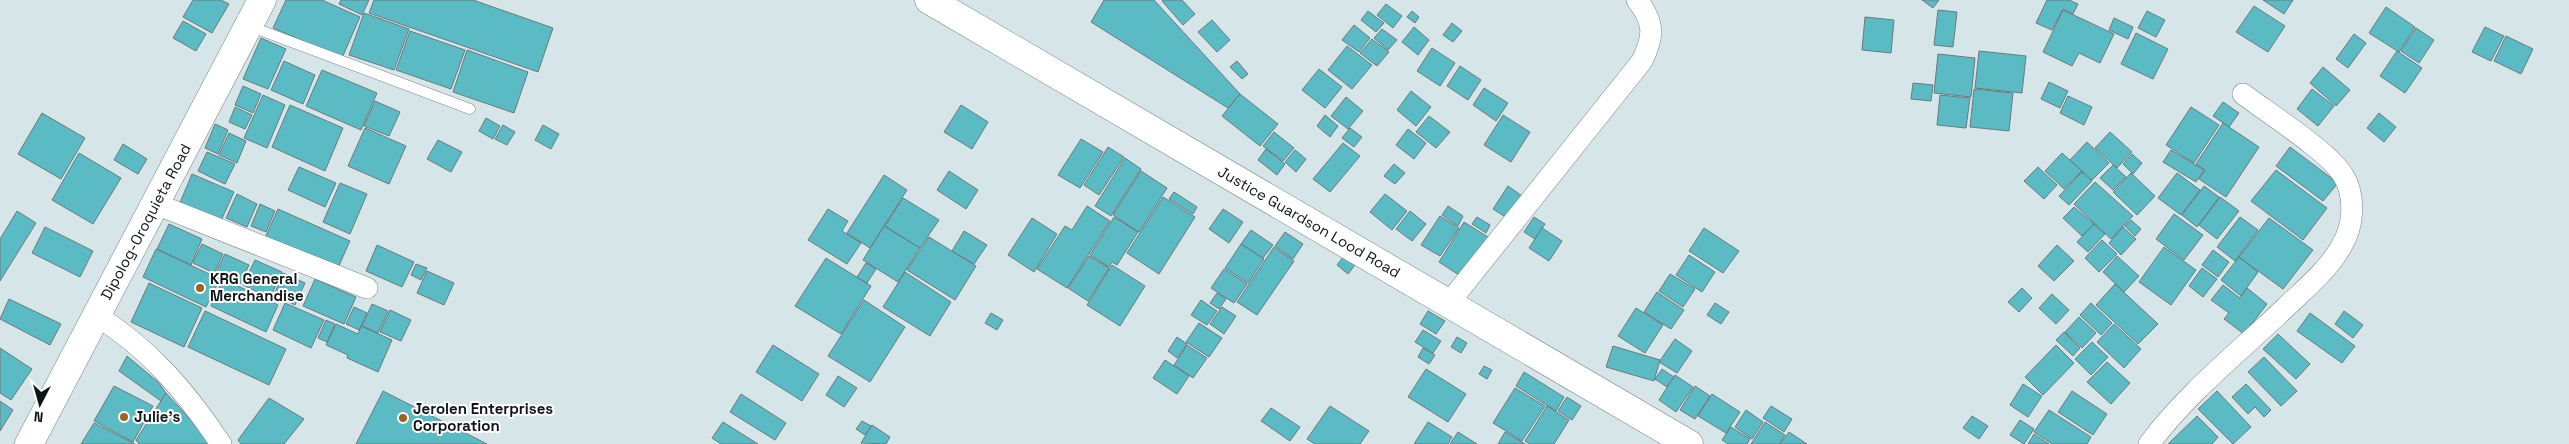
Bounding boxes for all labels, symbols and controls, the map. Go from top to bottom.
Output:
street label: Dipolog-Oroquieta Road [96,141,195,303]
street label: Justice Guardson Lood Road [1215,161,1404,282]
place label: KRG General Merchandise [210,269,304,305]
marker: KRG General Merchandise [194,282,206,294]
north arrow [15,379,65,429]
place label: Jerolen Enterprises Corporation [413,399,553,435]
text: N [33,407,44,426]
place label: Julie's [134,407,180,426]
marker: Julie's [118,411,130,423]
marker: Jerolen Enterprises Corporation [397,412,409,424]

